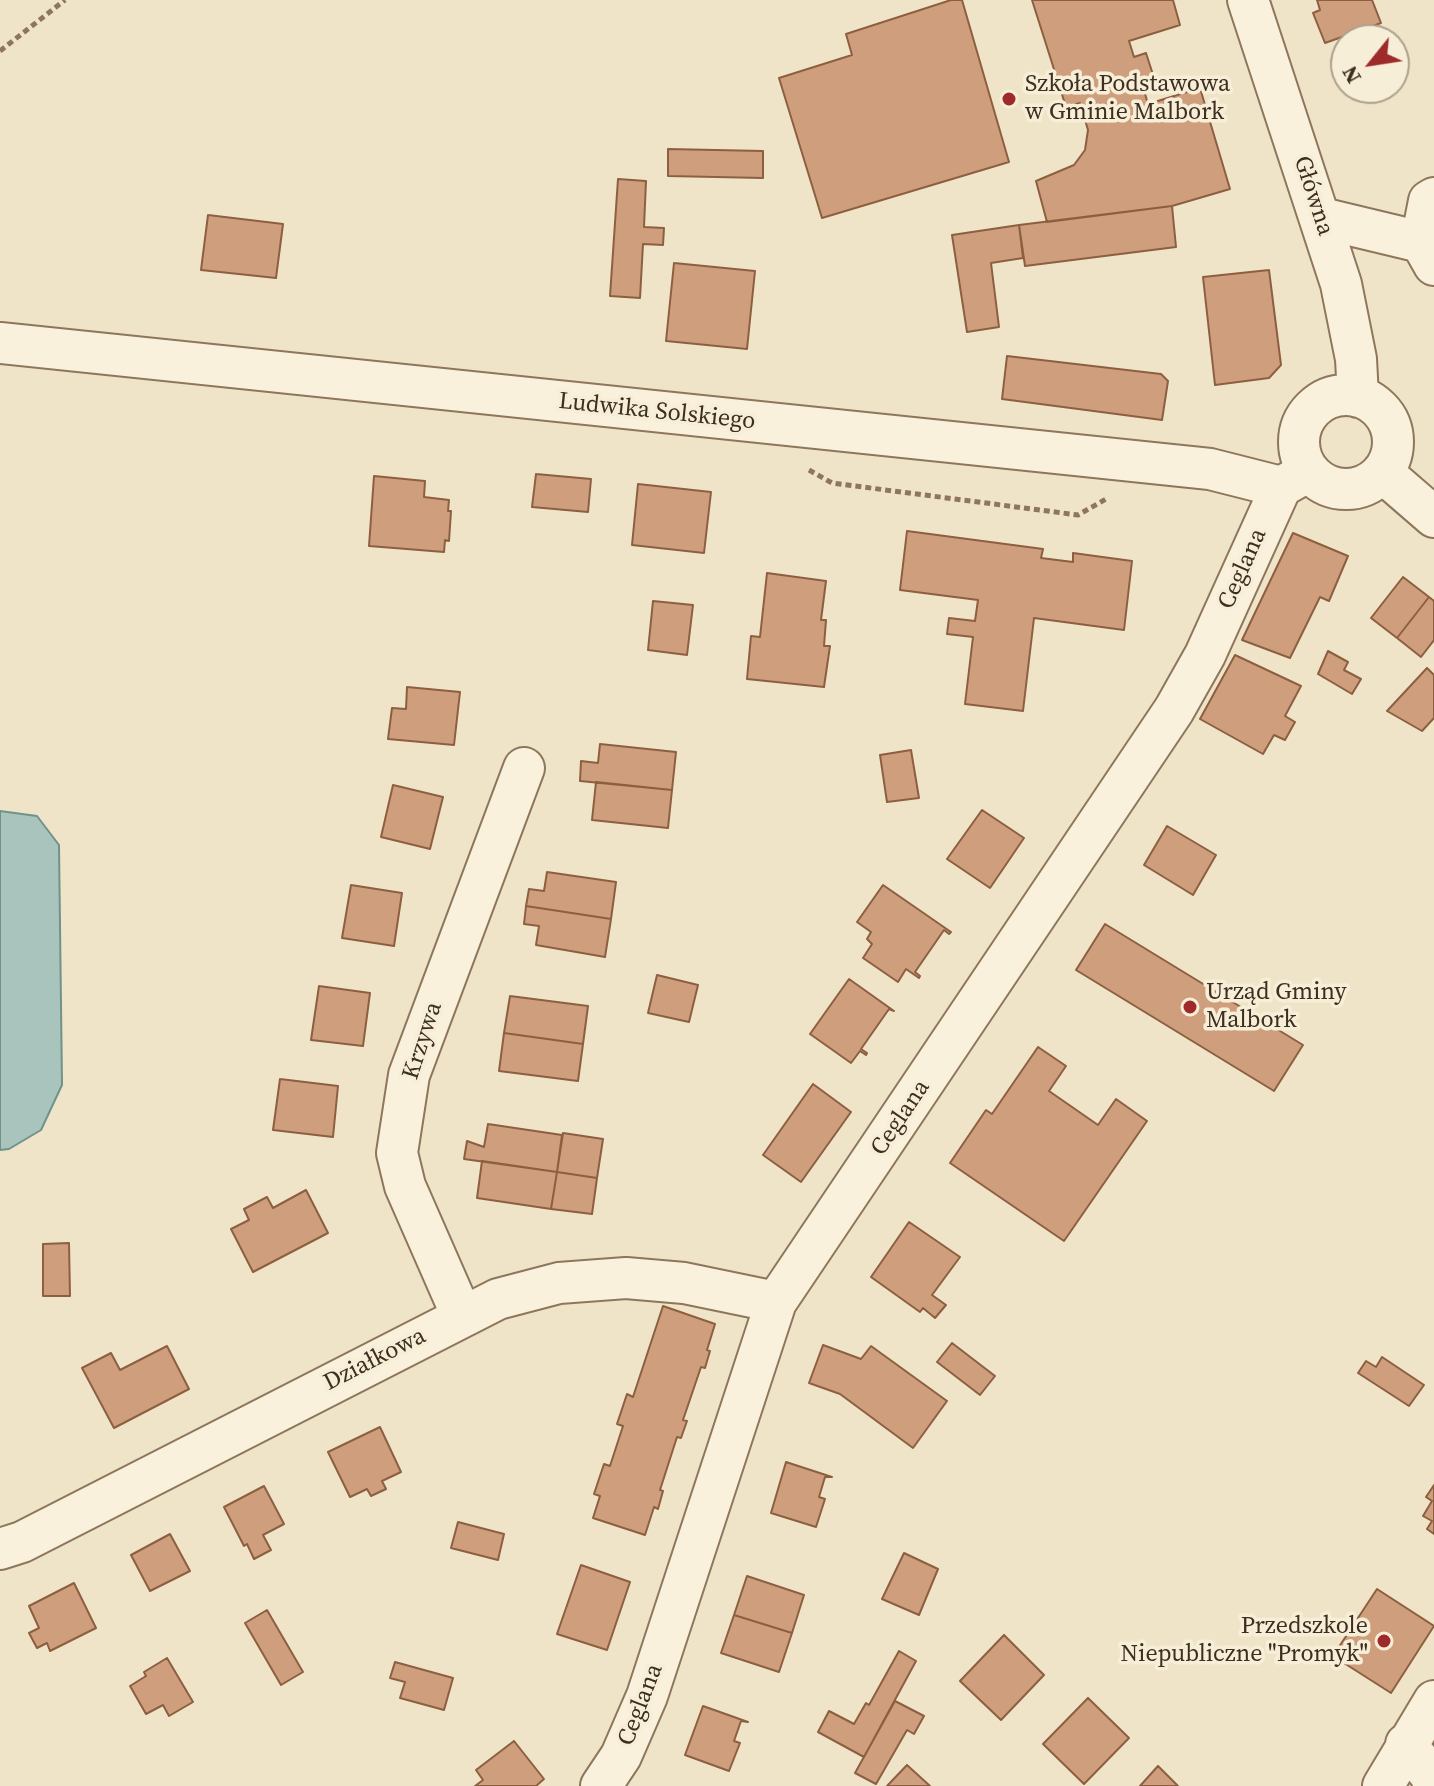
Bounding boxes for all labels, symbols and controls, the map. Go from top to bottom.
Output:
north arrow [1330,24,1410,104]
text: N [1334,61,1368,89]
place label: Szkoła Podstawowa w Gminie Malbork [1025,71,1230,127]
marker: Szkoła Podstawowa w Gminie Malbork [1000,90,1018,108]
street label: Główna [1287,153,1339,239]
street label: Ludwika Solskiego [557,387,757,437]
street label: Ceglana [1212,524,1274,614]
place label: Urząd Gminy Malbork [1206,979,1346,1035]
marker: Urząd Gminy Malbork [1181,998,1199,1016]
street label: Krzywa [397,999,449,1083]
street label: Ceglana [865,1075,937,1161]
street label: Działkowa [319,1322,431,1398]
place label: Przedszkole Niepubliczne "Promyk" [1121,1613,1368,1669]
marker: Przedszkole Niepubliczne "Promyk" [1375,1632,1393,1650]
street label: Ceglana [612,1660,670,1750]

